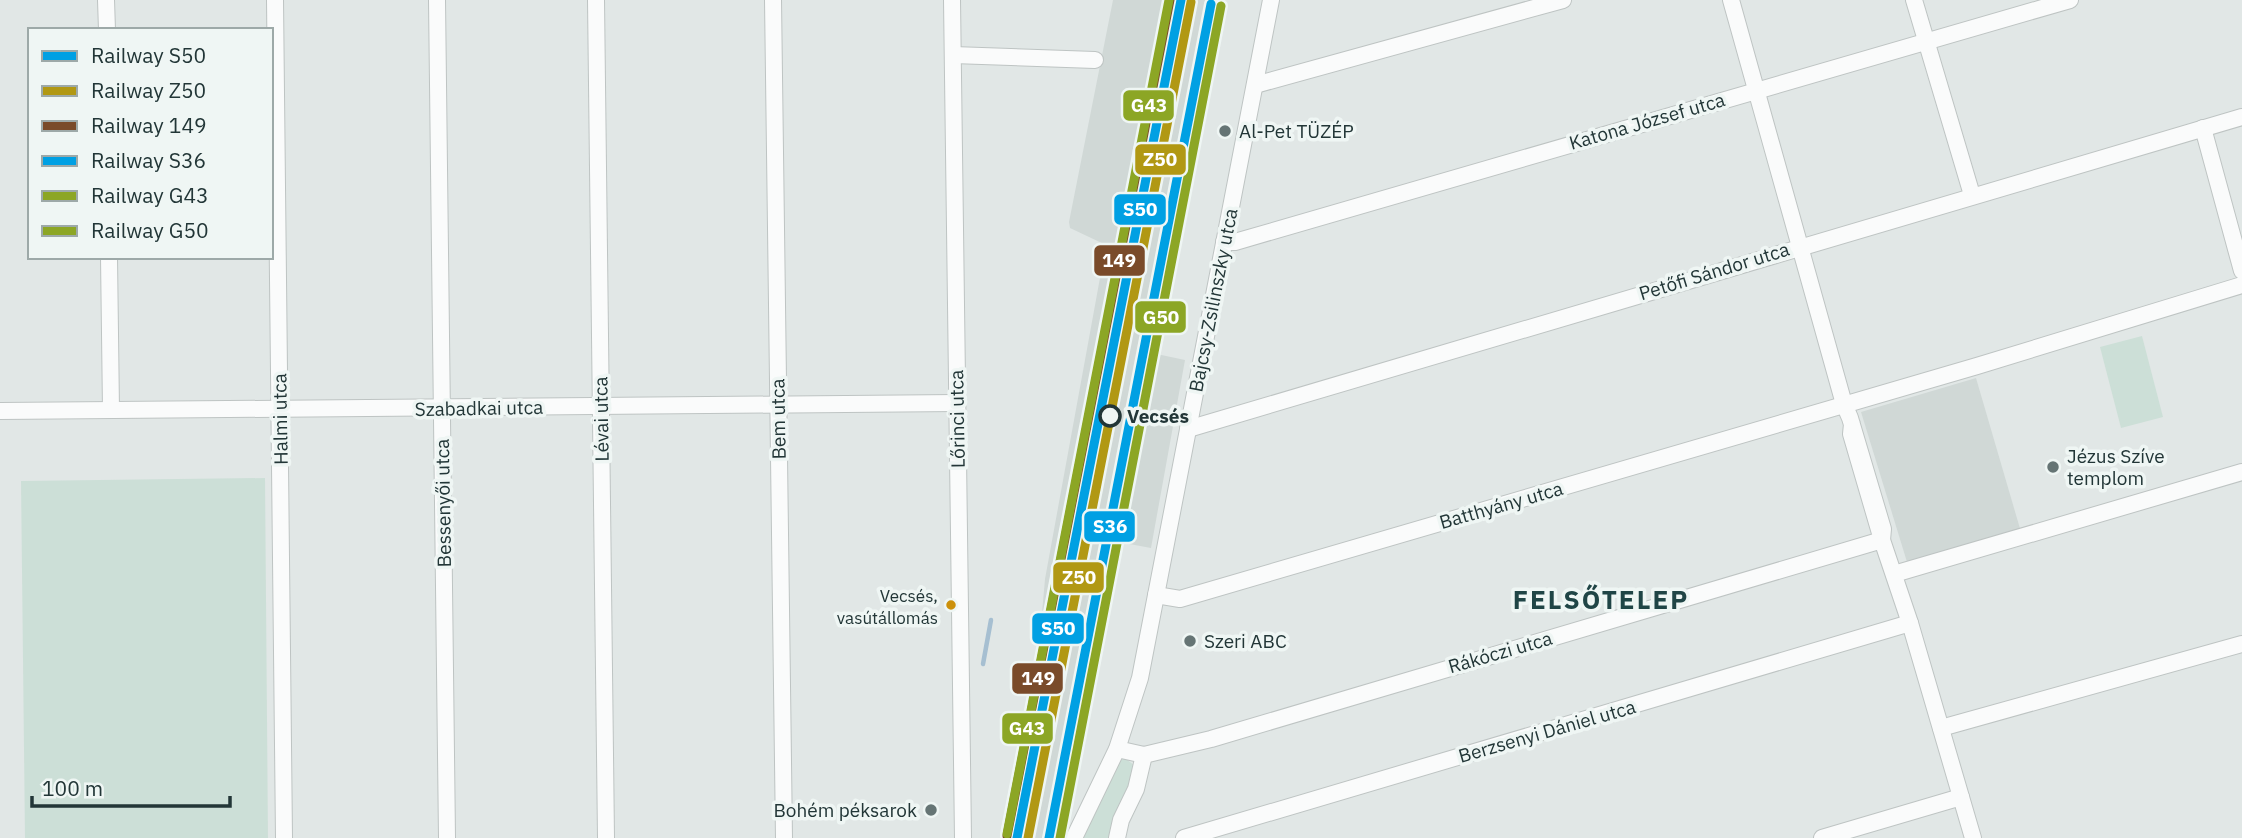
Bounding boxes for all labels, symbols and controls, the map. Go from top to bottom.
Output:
legend [28,28,273,259]
text: Railway S50 [91,41,206,69]
text: Railway Z50 [91,76,206,104]
street label: Katona József utca [1566,87,1728,155]
line badge: G43 [1122,89,1175,122]
text: G43 [1131,93,1167,117]
text: Railway 149 [91,111,207,139]
place label: Al-Pet TÜZÉP [1239,119,1354,143]
marker: Al-Pet TÜZÉP [1217,123,1233,139]
line badge: Z50 [1134,143,1187,176]
text: Railway S36 [91,146,206,174]
text: Z50 [1143,147,1177,171]
text: Railway G43 [91,181,209,209]
line badge: S50 [1113,193,1167,226]
text: S50 [1123,197,1157,221]
street label: Bajcsy-Zsilinszky utca [1183,206,1243,394]
text: Railway G50 [91,216,209,244]
street label: Petőfi Sándor utca [1636,237,1792,305]
line badge: 149 [1093,244,1146,277]
text: 149 [1102,248,1136,272]
line badge: G50 [1134,300,1187,334]
text: G50 [1143,305,1179,329]
street label: Lőrinci utca [944,370,970,468]
street label: Halmi utca [267,373,293,465]
street label: Lévai utca [588,376,614,462]
street label: Bem utca [765,378,791,460]
street label: Szabadkai utca [415,395,543,421]
place label: Vecsés [1127,404,1189,428]
marker: Vecsés [1099,405,1121,427]
street label: Bessenyői utca [430,438,456,568]
place label: Jézus Szíve templom [2067,444,2165,490]
marker: Jézus Szíve templom [2045,459,2061,475]
street label: Batthyány utca [1436,476,1566,534]
line badge: S36 [1083,510,1136,543]
text: S36 [1093,514,1127,538]
line badge: Z50 [1052,561,1105,594]
text: Z50 [1062,565,1096,589]
district label: FELSŐTELEP [1513,582,1689,616]
place label: Vecsés, vasútállomás [837,585,938,629]
marker: Vecsés, vasútállomás [944,598,958,612]
line badge: S50 [1031,612,1085,645]
text: S50 [1041,616,1075,640]
street label: Rákóczi utca [1445,626,1555,678]
place label: Szeri ABC [1204,629,1287,653]
marker: Szeri ABC [1182,633,1198,649]
line badge: 149 [1011,662,1064,695]
text: 149 [1021,666,1055,690]
street label: Berzsenyi Dániel utca [1456,694,1638,768]
line badge: G43 [1001,712,1054,745]
text: G43 [1009,716,1045,740]
scale bar [32,764,229,808]
text: 100 m [42,774,103,802]
place label: Bohém péksarok [773,798,917,822]
marker: Bohém péksarok [923,802,939,818]

